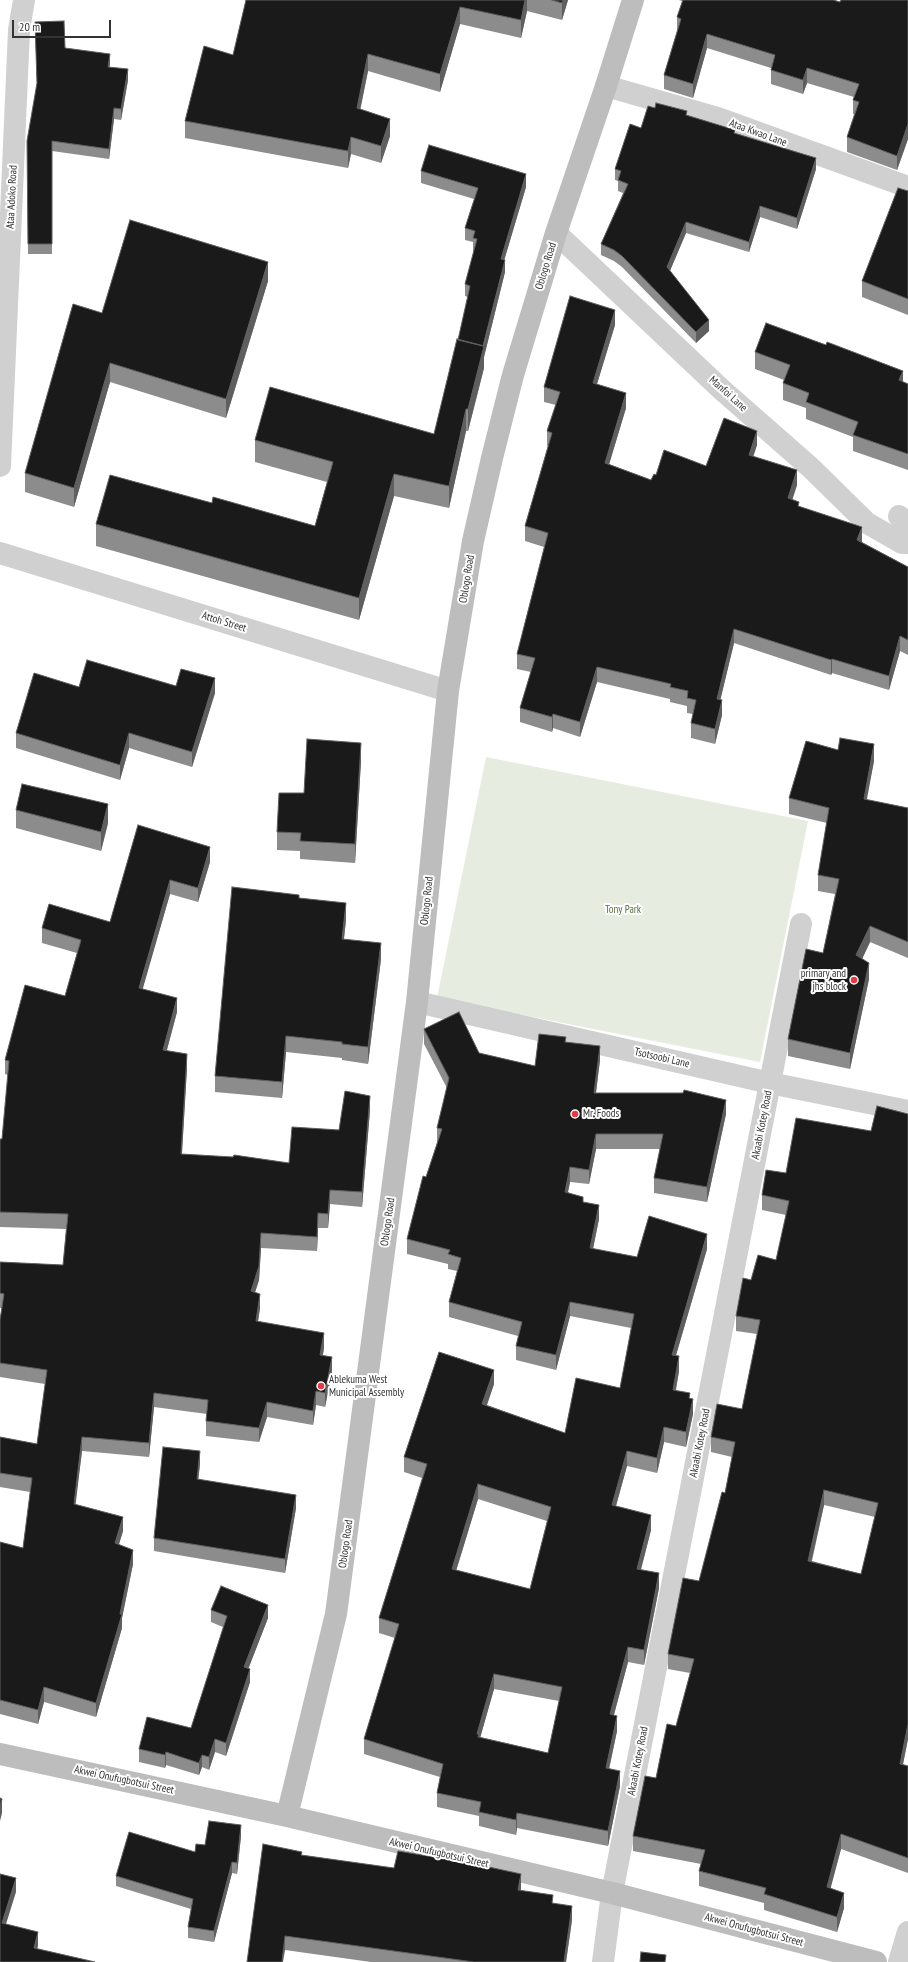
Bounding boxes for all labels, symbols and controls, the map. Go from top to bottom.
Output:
scale bar [14,12,113,38]
text: 20 m [19,19,40,34]
street label: Ataa Kwao Lane [727,116,789,150]
street label: Ataa Adoko Road [4,165,20,229]
street label: Oblogo Road [533,241,559,291]
street label: Manfoi Lane [706,373,750,415]
street label: Oblogo Road [457,554,477,604]
street label: Attoh Street [200,609,248,635]
street label: Oblogo Road [418,876,436,926]
park label: Tony Park [605,903,641,917]
place label: primary and jhs block [801,967,846,993]
marker: primary and jhs block [849,975,859,985]
street label: Tsotsoobi Lane [633,1045,691,1071]
street label: Akaabi Kotey Road [749,1089,775,1161]
place label: Mr. Foods [583,1107,619,1121]
marker: Mr. Foods [570,1109,580,1119]
street label: Oblogo Road [378,1197,398,1247]
place label: Ablekuma West Municipal Assembly [329,1373,404,1399]
marker: Ablekuma West Municipal Assembly [316,1381,326,1391]
street label: Akaabi Kotey Road [687,1407,713,1479]
street label: Oblogo Road [336,1519,356,1569]
street label: Akaabi Kotey Road [625,1725,651,1797]
street label: Akwei Onufugbotsui Street [73,1763,175,1797]
street label: Akwei Onufugbotsui Street [388,1835,490,1871]
street label: Akwei Onufugbotsui Street [703,1910,805,1950]

